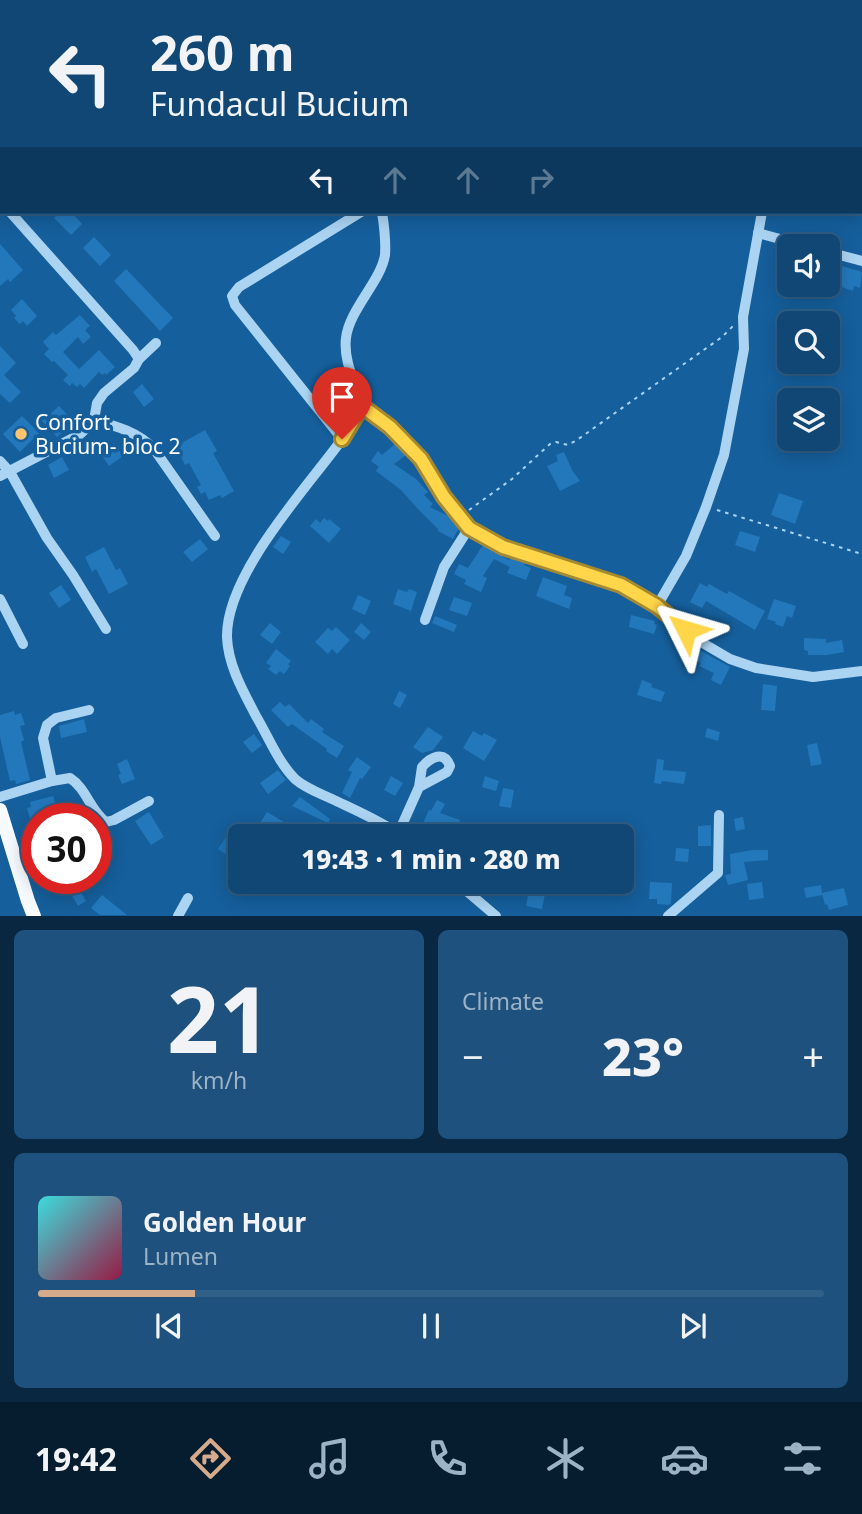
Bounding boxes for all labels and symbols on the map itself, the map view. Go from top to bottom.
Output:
pin [312,367,372,439]
place label: Confort Bucium- bloc 2 [35,408,181,460]
marker: Confort Bucium- bloc 2 [13,426,29,442]
position arrow [649,593,723,667]
speed limit sign: 30 [21,803,112,894]

